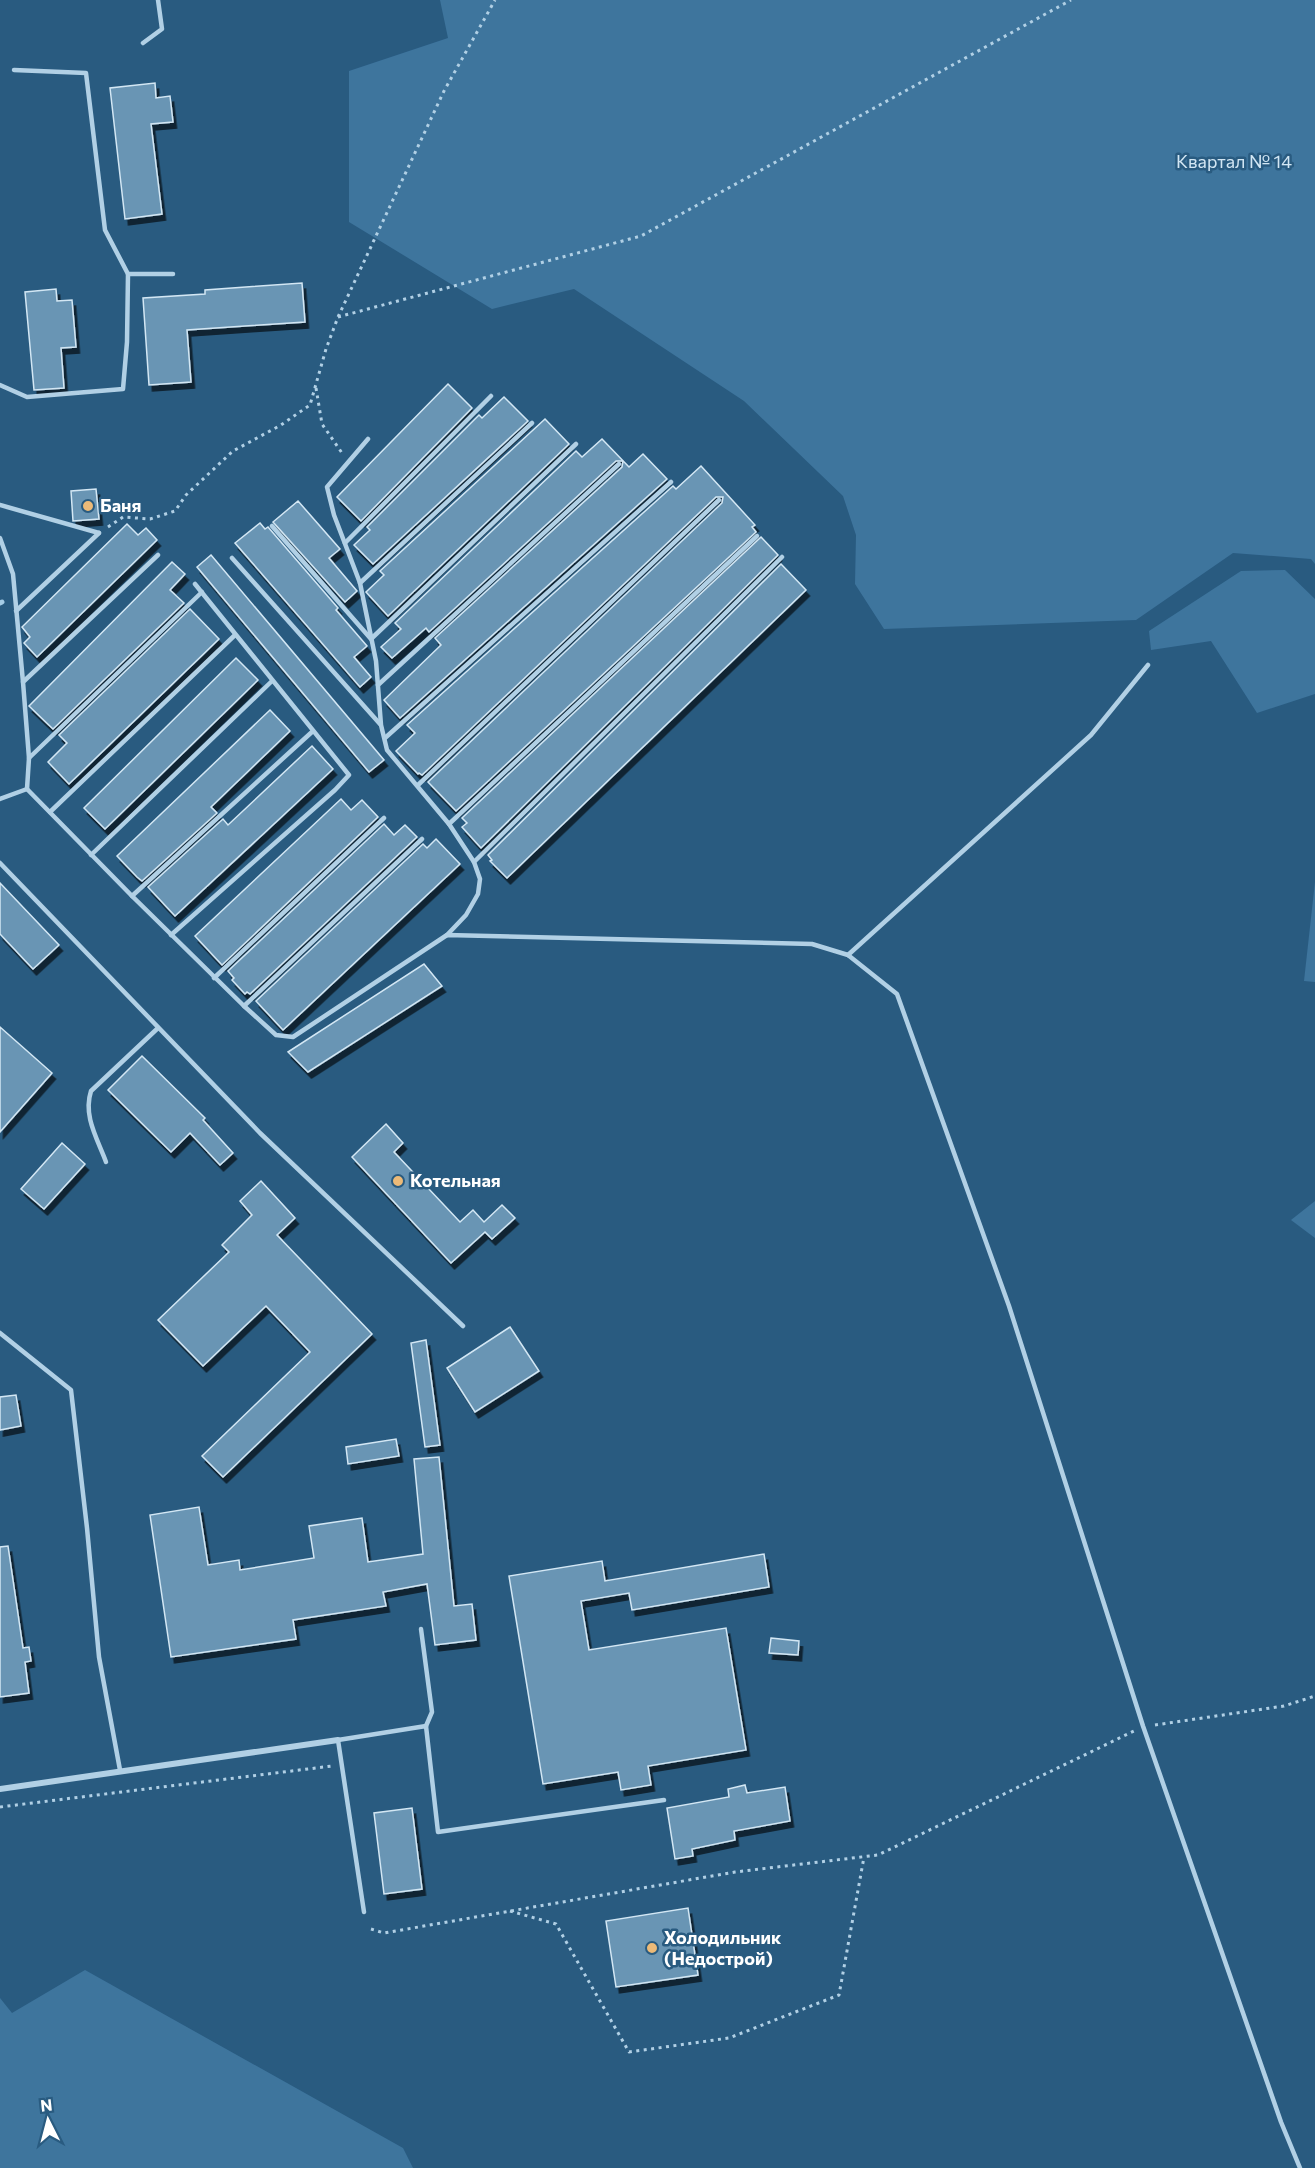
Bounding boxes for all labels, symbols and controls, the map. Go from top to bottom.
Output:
park label: Квартал № 14 [1176,150,1292,172]
place label: Баня [100,494,141,516]
marker: Баня [81,499,95,513]
place label: Котельная [410,1169,501,1191]
marker: Котельная [391,1174,405,1188]
place label: Холодильник (Недострой) [664,1926,782,1969]
marker: Холодильник (Недострой) [645,1941,659,1955]
north arrow [18,2090,78,2150]
text: N [39,2095,53,2115]

